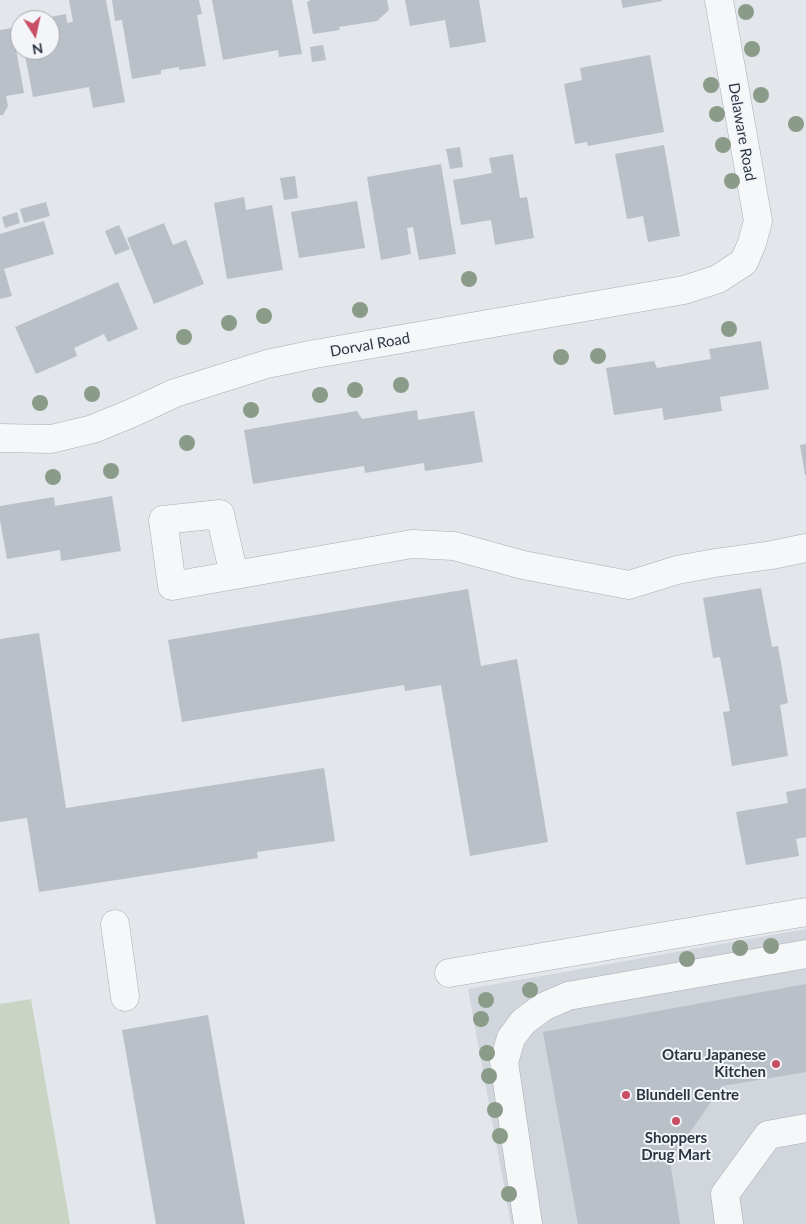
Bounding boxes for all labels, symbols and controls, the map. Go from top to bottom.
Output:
north arrow [10,10,60,60]
text: N [31,40,44,59]
street label: Delaware Road [724,81,760,183]
street label: Dorval Road [329,329,411,361]
place label: Otaru Japanese Kitchen [662,1046,766,1081]
marker: Otaru Japanese Kitchen [770,1058,782,1070]
place label: Blundell Centre [636,1086,739,1104]
marker: Blundell Centre [620,1089,632,1101]
marker: Shoppers Drug Mart [670,1115,682,1127]
place label: Shoppers Drug Mart [641,1129,711,1164]

